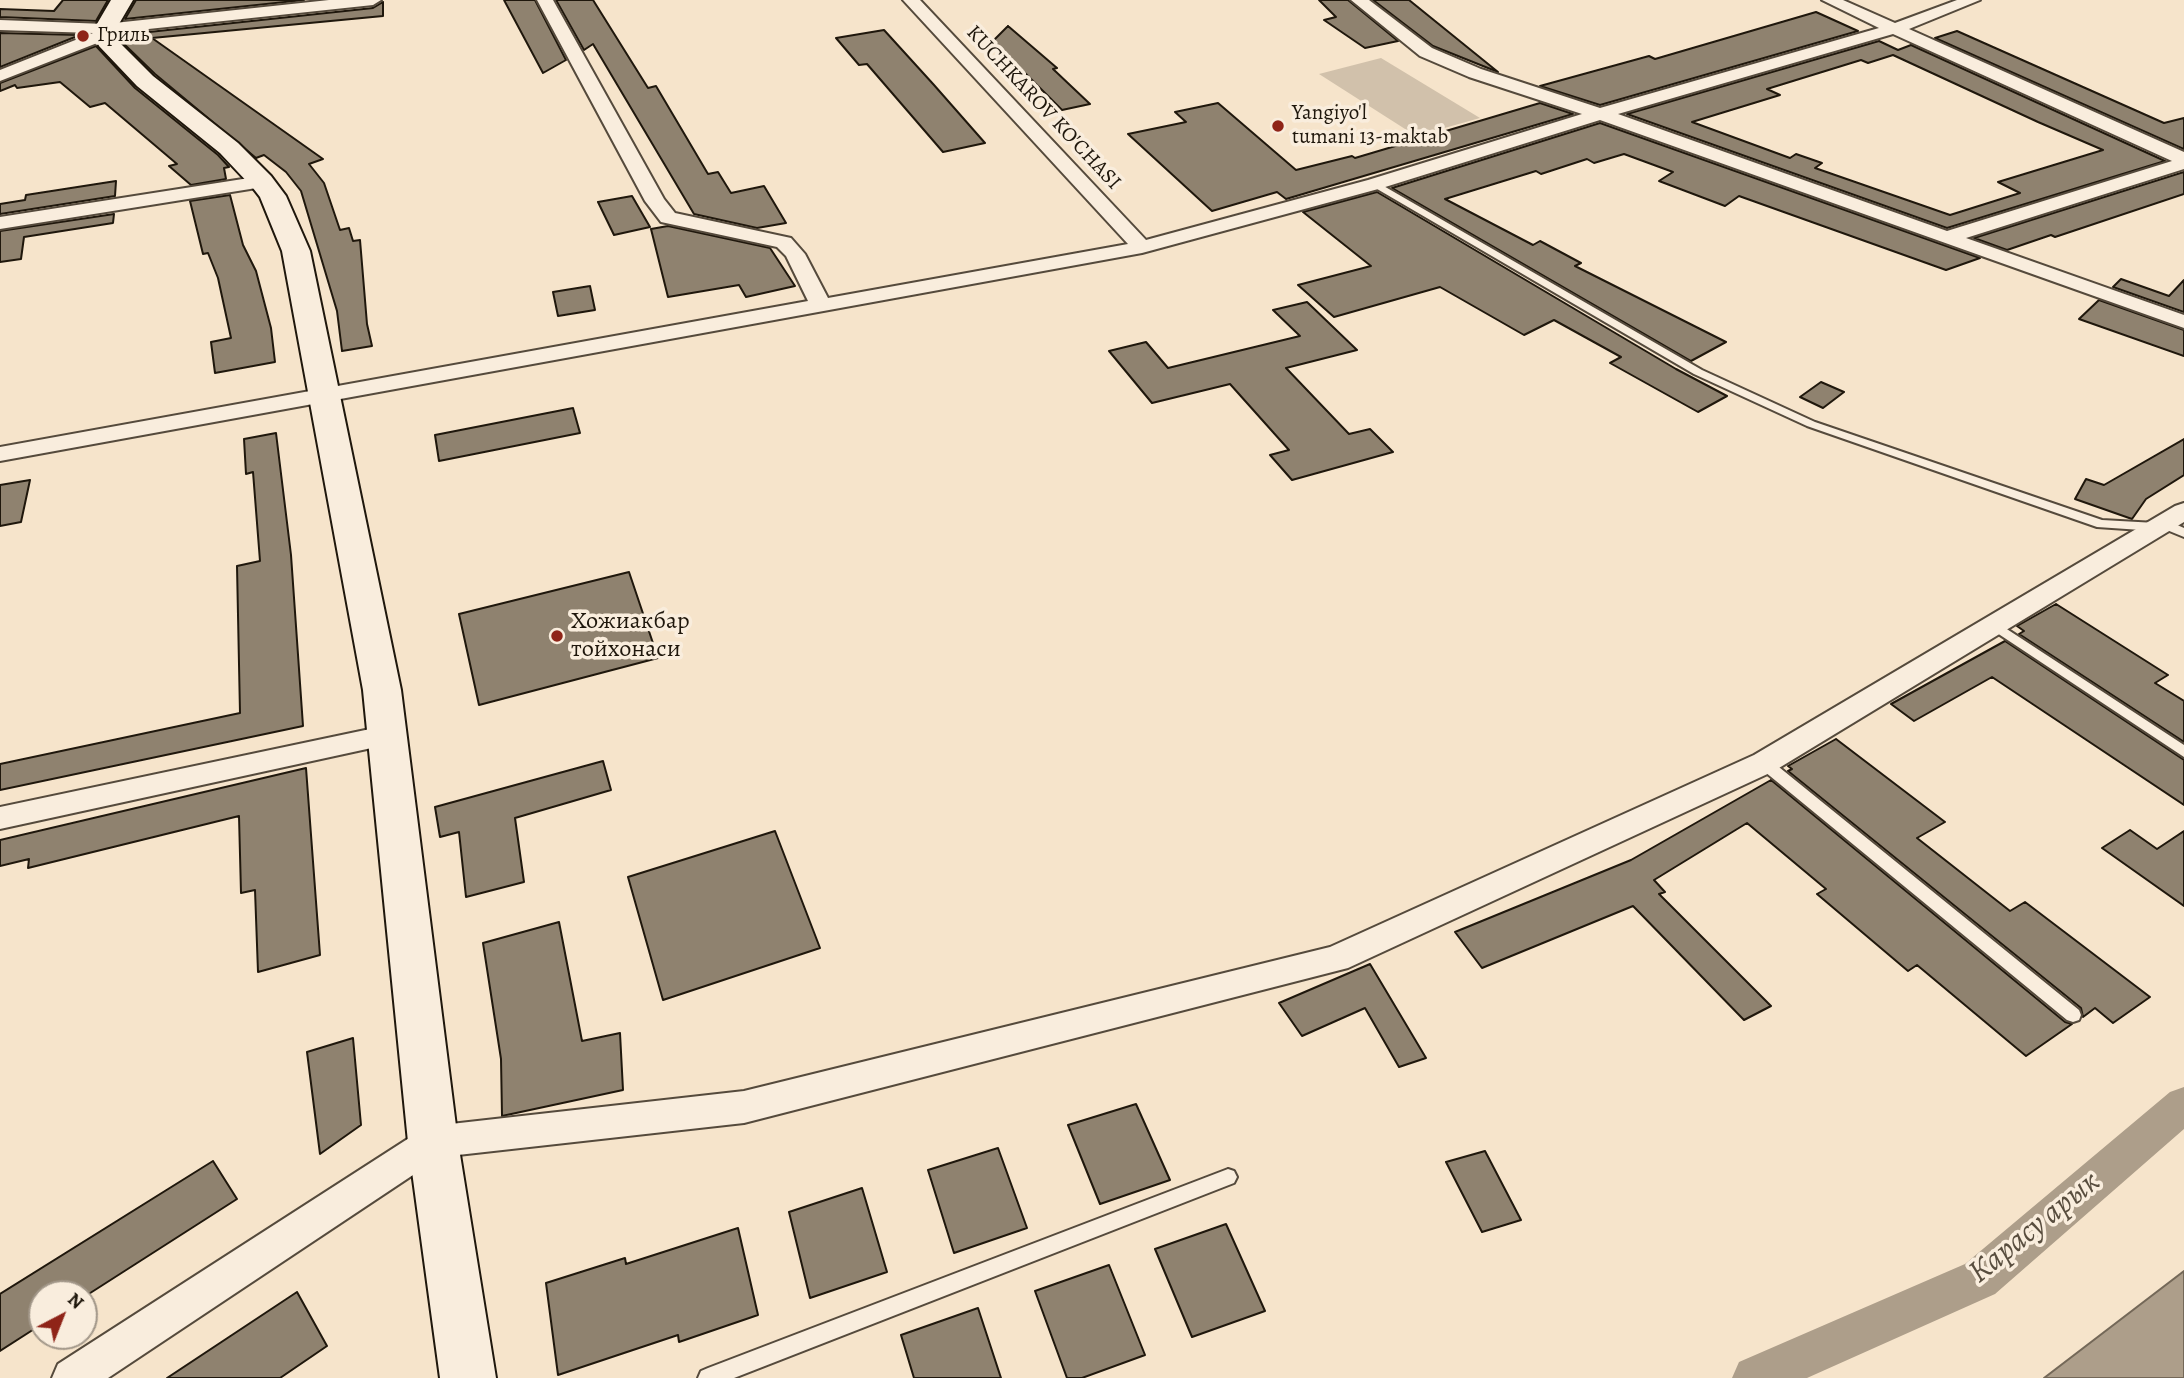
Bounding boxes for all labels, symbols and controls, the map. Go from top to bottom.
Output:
street label: KUCHKAROV KO'CHASI [960,21,1126,195]
place label: Гриль [97,23,149,49]
marker: Гриль [75,28,91,44]
place label: Yangiyo'l tumani 13-maktab [1292,101,1448,151]
marker: Yangiyo'l tumani 13-maktab [1270,118,1286,134]
place label: Хожиакбар тойхонаси [571,608,690,664]
marker: Хожиакбар тойхонаси [549,628,565,644]
water label: Карасу арык [1962,1164,2108,1292]
north arrow [28,1280,98,1350]
text: N [62,1287,90,1315]

